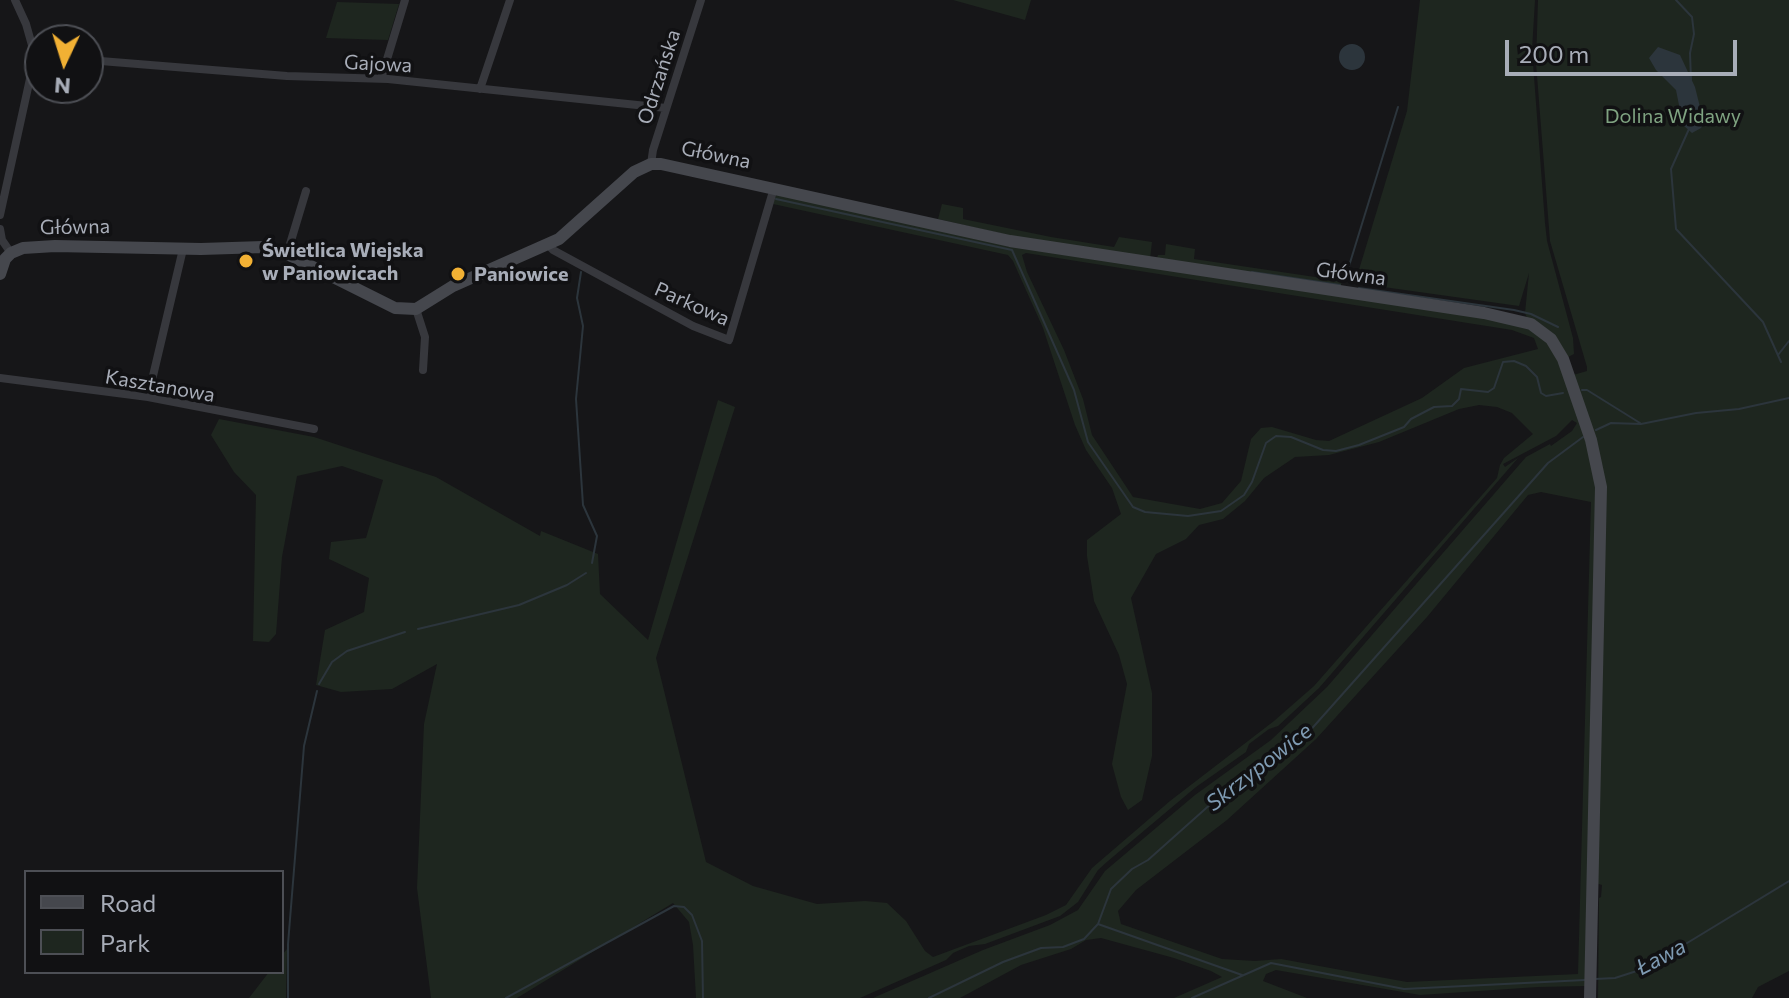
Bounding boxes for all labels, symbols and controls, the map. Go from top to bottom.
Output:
north arrow [24,24,104,104]
scale bar [1509,24,1741,74]
street label: Odrzańska [632,27,686,127]
text: 200 m [1519,39,1589,68]
street label: Gajowa [343,50,413,78]
text: N [53,72,72,100]
park label: Dolina Widawy [1605,104,1741,128]
street label: Główna [679,136,753,174]
street label: Główna [40,214,110,240]
place label: Świetlica Wiejska w Paniowicach [262,238,424,285]
marker: Świetlica Wiejska w Paniowicach [237,252,255,270]
street label: Główna [1315,257,1387,291]
place label: Paniowice [474,262,569,286]
marker: Paniowice [449,265,467,283]
street label: Parkowa [651,277,733,331]
street label: Kasztanowa [103,365,217,407]
water label: Skrzypowice [1201,717,1317,817]
legend [24,870,284,974]
text: Road [100,888,156,917]
text: Park [100,928,150,957]
water label: Ława [1632,933,1690,981]

